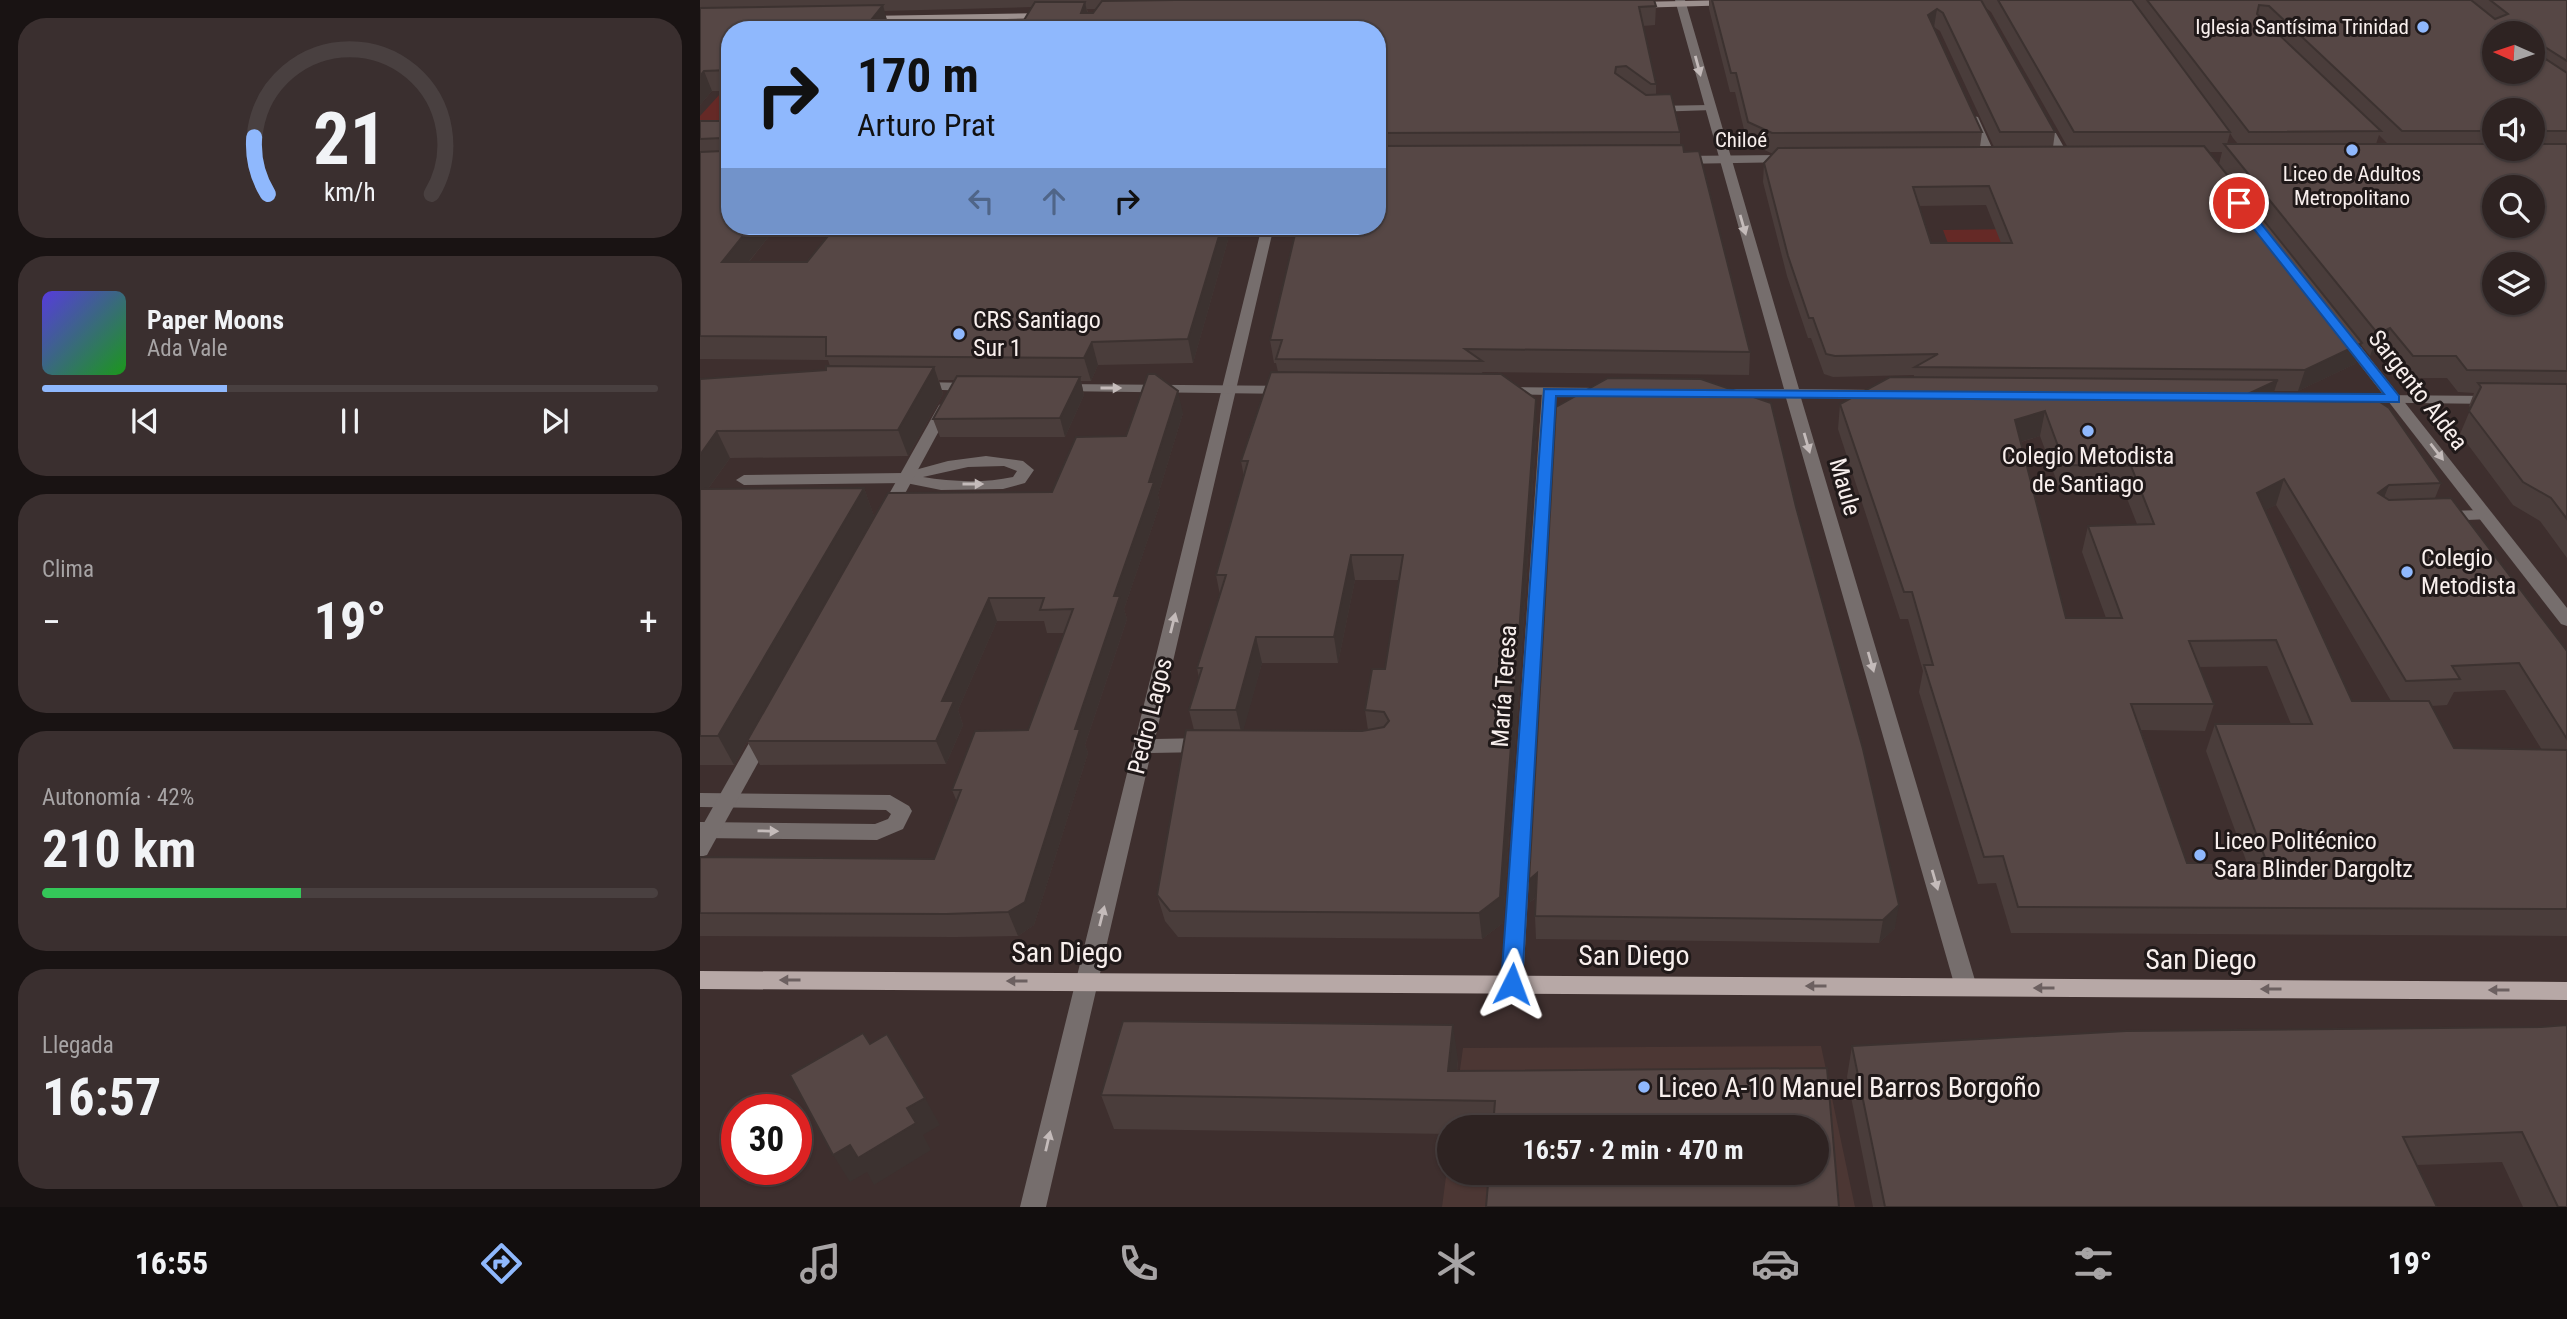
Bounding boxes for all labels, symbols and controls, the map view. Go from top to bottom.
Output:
place label: Iglesia Santísima Trinidad [2195,15,2409,39]
marker: Iglesia Santísima Trinidad [2415,19,2431,35]
north arrow [2482,21,2544,84]
map controls [2482,21,2545,315]
text: 170 m [857,47,979,104]
icon: right [742,49,833,140]
one-way arrow [1693,55,1704,77]
text: 21 [313,96,387,182]
button: sound [2482,98,2545,161]
text: Arturo Prat [857,106,995,144]
street label: Chiloé [1715,128,1767,152]
marker: Liceo de Adultos Metropolitano [2344,142,2360,158]
place label: Liceo de Adultos Metropolitano [2283,162,2421,210]
pin [2209,173,2269,233]
button: search [2482,175,2545,238]
text: km/h [324,178,376,207]
icon: left [962,182,1000,220]
icon: ahead [1035,182,1073,220]
icon: right [1108,182,1146,220]
icon: arrive [2220,184,2258,222]
one-way arrow [1738,215,1748,236]
button: layers [2482,252,2545,315]
text: Paper Moons [147,305,284,335]
place label: CRS Santiago Sur 1 [973,306,1101,362]
street label: Sargento Aldea [2363,325,2473,455]
marker: CRS Santiago Sur 1 [951,326,967,342]
text: Ada Vale [147,335,227,362]
one-way arrow [1100,382,1122,394]
icon: previous [126,402,164,440]
icon: pause [331,402,369,440]
icon: next [536,402,574,440]
marker: Colegio Metodista de Santiago [2080,423,2096,439]
one-way arrow [1802,433,1812,454]
place label: Colegio Metodista de Santiago [2002,442,2174,498]
one-way arrow [2429,443,2444,461]
street label: Maule [1824,455,1866,519]
one-way arrow [963,478,985,490]
place label: Colegio Metodista [2421,544,2516,600]
text: Clima [42,556,94,583]
marker: Colegio Metodista [2399,564,2415,580]
text: 19° [314,591,386,652]
text: − [42,600,61,644]
text: + [639,600,658,644]
one-way arrow [1168,612,1179,634]
street label: María Teresa [1486,624,1522,748]
one-way arrow [1866,651,1876,672]
street label: Pedro Lagos [1122,655,1178,777]
text: Autonomía · 42% [42,784,194,811]
text: 210 km [42,819,196,880]
one-way arrow [757,825,779,837]
place label: Liceo Politécnico Sara Blinder Dargoltz [2214,827,2413,883]
marker: Liceo Politécnico Sara Blinder Dargoltz [2192,847,2208,863]
one-way arrow [1930,870,1940,891]
one-way arrow [1097,905,1108,927]
street label: San Diego [1011,936,1123,969]
street label: San Diego [1578,939,1690,972]
street label: San Diego [2145,943,2257,976]
position arrow [1475,947,1549,1021]
one-way arrow [778,974,800,986]
one-way arrow [1006,975,1028,987]
one-way arrow [1805,980,1827,992]
one-way arrow [2033,982,2055,994]
one-way arrow [2260,983,2282,995]
one-way arrow [2488,985,2510,996]
text: Llegada [42,1032,114,1059]
text: 16:57 [42,1067,161,1128]
place label: Liceo A-10 Manuel Barros Borgoño [1658,1071,2041,1104]
marker: Liceo A-10 Manuel Barros Borgoño [1636,1079,1652,1095]
speed limit sign: 30 [721,1094,812,1185]
one-way arrow [1043,1129,1054,1151]
text: 16:57 · 2 min · 470 m [1523,1135,1743,1165]
icon: directions [477,1239,526,1288]
icon: music [796,1239,845,1288]
icon: phone [1114,1239,1163,1288]
icon: climate [1432,1239,1481,1288]
icon: car [1751,1239,1800,1288]
icon: filters [2069,1239,2118,1288]
text: 16:55 [135,1244,208,1282]
text: 19° [2388,1244,2432,1282]

